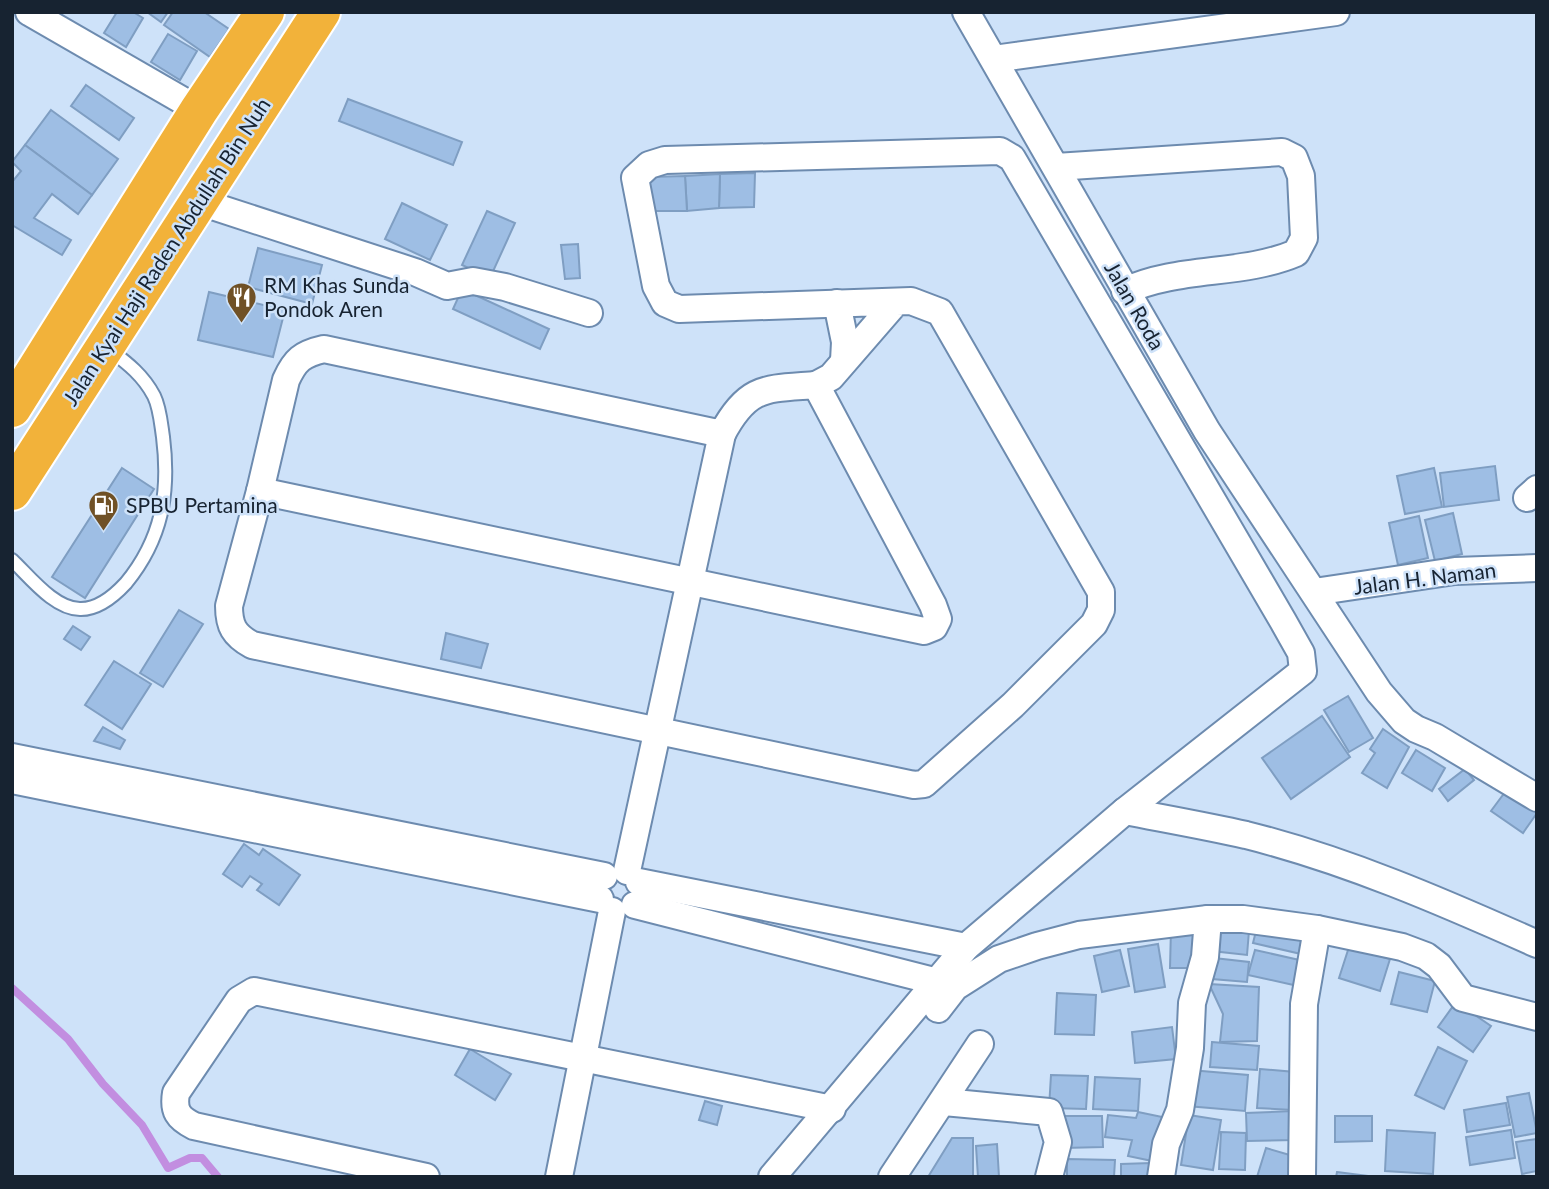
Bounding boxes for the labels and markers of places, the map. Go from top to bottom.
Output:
place label: RM Khas Sunda Pondok Aren [264,272,409,321]
restaurant icon: RM Khas Sunda Pondok Aren [224,281,258,325]
fuel station icon: SPBU Pertamina [86,489,120,533]
place label: SPBU Pertamina [126,492,278,517]

